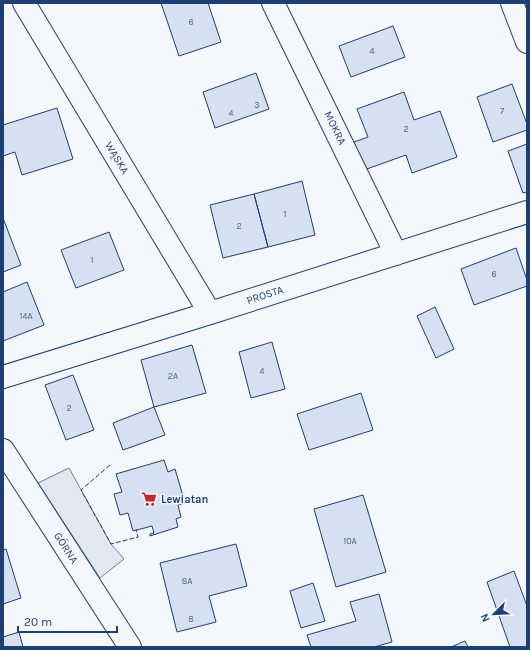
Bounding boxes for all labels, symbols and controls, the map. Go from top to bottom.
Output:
house number: 6 [188,17,194,27]
house number: 4 [369,46,375,56]
house number: 3 [254,100,260,110]
house number: 7 [500,106,505,116]
house number: 4 [228,108,234,118]
street label: MOKRA [321,109,349,148]
house number: 2 [403,124,409,134]
street label: WĄSKA [102,139,132,177]
house number: 1 [284,209,287,219]
house number: 2 [236,221,242,231]
house number: 1 [91,255,94,265]
house number: 6 [491,269,497,279]
street label: PROSTA [245,283,286,307]
house number: 14A [19,311,33,321]
house number: 4 [259,366,265,376]
house number: 2A [168,371,178,381]
house number: 2 [66,403,72,413]
supermarket icon: Lewiatan [140,490,158,508]
place label: Lewiatan [161,493,208,506]
street label: GÓRNA [51,529,83,567]
house number: 10A [343,536,357,546]
house number: 8A [182,576,192,586]
north arrow [474,594,514,634]
scale bar [18,608,117,634]
text: N [478,612,493,624]
house number: 8 [188,614,194,624]
text: 20 m [24,615,52,629]

